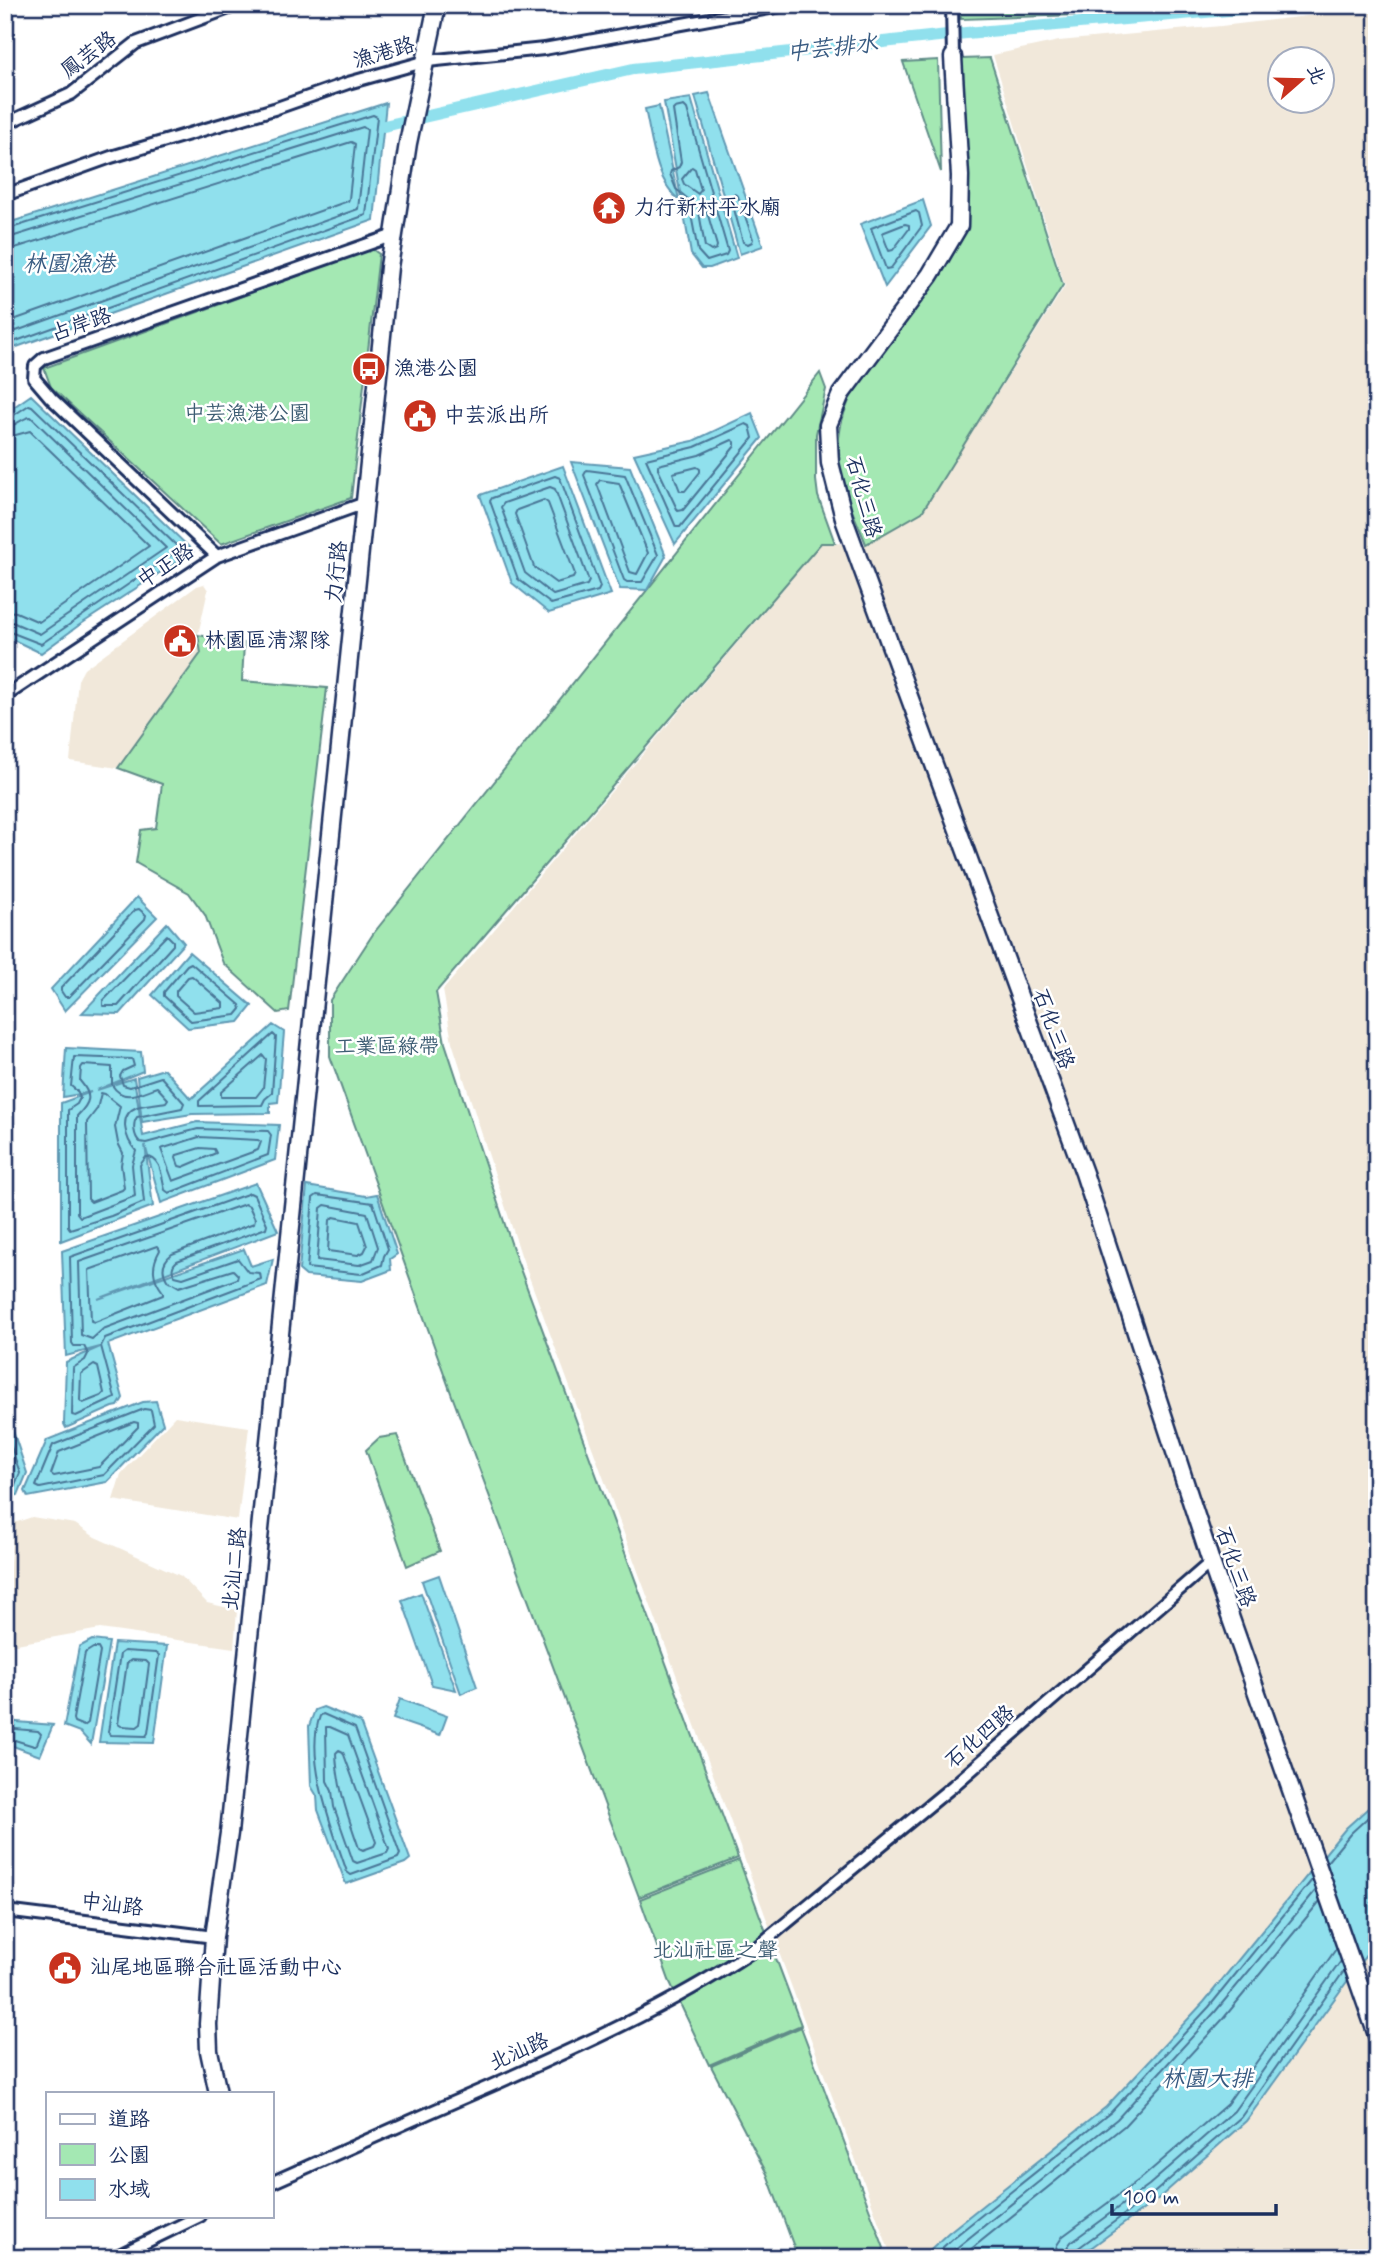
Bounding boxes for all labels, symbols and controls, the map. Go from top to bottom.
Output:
street label: 鳳芸路 [55,25,123,85]
water label: 中芸排水 [785,29,880,69]
street label: 漁港路 [350,31,418,75]
north arrow [1266,46,1336,116]
text: 北 [1301,61,1331,88]
temple icon: 力行新村平水廟 [590,189,628,227]
place label: 力行新村平水廟 [634,194,781,222]
water label: 林園漁港 [23,250,117,280]
street label: 占岸路 [47,302,115,348]
bus stop icon: 漁港公園 [350,350,388,388]
place label: 漁港公園 [394,355,478,383]
public building icon: 中芸派出所 [401,397,439,435]
park label: 中芸漁港公園 [184,400,310,428]
place label: 中芸派出所 [444,402,549,430]
street label: 石化三路 [839,453,887,541]
street label: 中正路 [132,537,200,595]
street label: 力行路 [320,539,354,605]
public building icon: 林園區清潔隊 [161,622,199,660]
place label: 林園區清潔隊 [204,627,330,655]
street label: 石化三路 [1025,985,1081,1073]
park label: 工業區綠帶 [335,1033,440,1061]
street label: 石化三路 [1208,1523,1262,1611]
street label: 北汕二路 [217,1526,253,1612]
street label: 石化四路 [939,1699,1021,1775]
street label: 中汕路 [79,1887,145,1923]
park label: 北汕社區之聲 [652,1937,778,1965]
public building icon: 汕尾地區聯合社區活動中心 [46,1949,84,1987]
place label: 汕尾地區聯合社區活動中心 [90,1954,342,1982]
street label: 北汕路 [485,2026,553,2078]
water label: 林園大排 [1161,2065,1255,2095]
legend [46,2092,273,2218]
text: 道路 [108,2106,150,2134]
text: 公園 [108,2142,150,2170]
scale bar [1112,2172,1277,2216]
text: 水域 [108,2176,150,2204]
text: 100 m [1123,2184,1179,2212]

